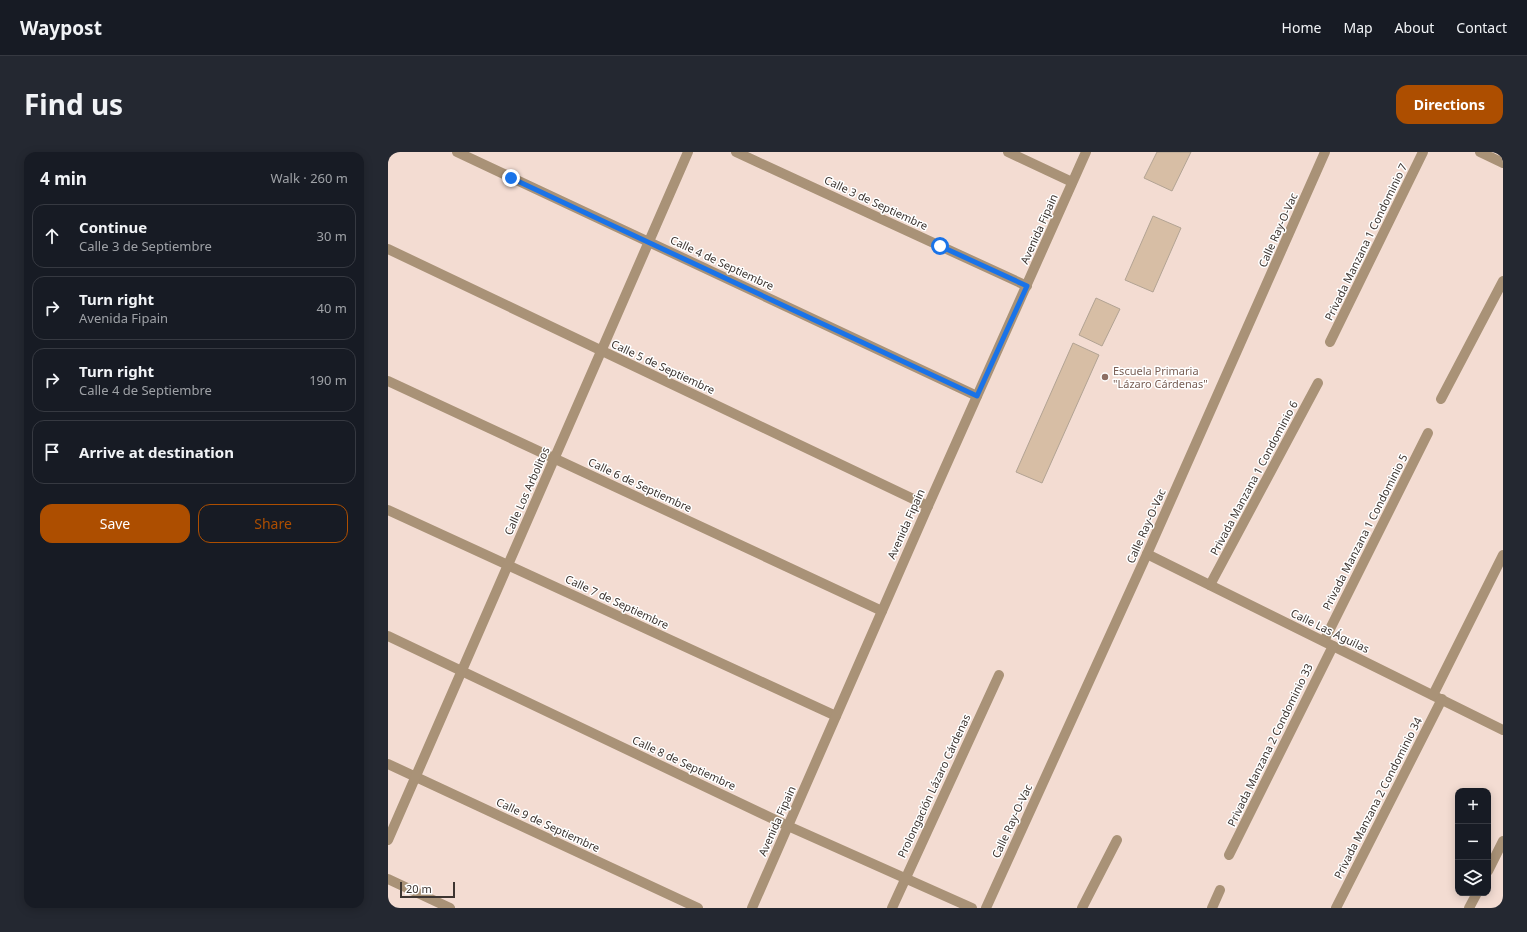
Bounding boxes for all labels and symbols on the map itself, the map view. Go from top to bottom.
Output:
street label: Privada Manzana 1 Condominio 7 [1321,161,1410,323]
route end [502,169,520,187]
street label: Calle 3 de Septiembre [822,172,930,233]
street label: Calle Ray-O-Vac [1254,190,1301,269]
street label: Avenida Fipain [1016,191,1061,266]
street label: Calle 4 de Septiembre [668,232,776,293]
route start [931,237,949,255]
street label: Calle 5 de Septiembre [609,336,717,397]
place label: Escuela Primaria "Lázaro Cárdenas" [1113,363,1208,391]
marker: Escuela Primaria "Lázaro Cárdenas" [1100,372,1110,382]
street label: Privada Manzana 1 Condominio 6 [1206,398,1301,558]
street label: Calle Los Arbolitos [500,444,553,537]
street label: Privada Manzana 1 Condominio 5 [1319,451,1411,612]
street label: Calle 6 de Septiembre [586,454,694,515]
street label: Avenida Fipain [883,486,928,561]
street label: Calle Ray-O-Vac [1122,486,1169,565]
street label: Calle 7 de Septiembre [563,571,671,632]
street label: Calle Las Águilas [1288,605,1372,656]
street label: Privada Manzana 2 Condominio 33 [1223,661,1316,829]
street label: Prolongación Lázaro Cárdenas [894,711,974,860]
street label: Privada Manzana 2 Condominio 34 [1330,714,1425,881]
street label: Calle 8 de Septiembre [630,732,738,793]
street label: Calle Ray-O-Vac [988,781,1035,860]
street label: Avenida Fipain [754,783,799,858]
street label: Calle 9 de Septiembre [494,794,602,855]
scale bar [400,880,455,899]

